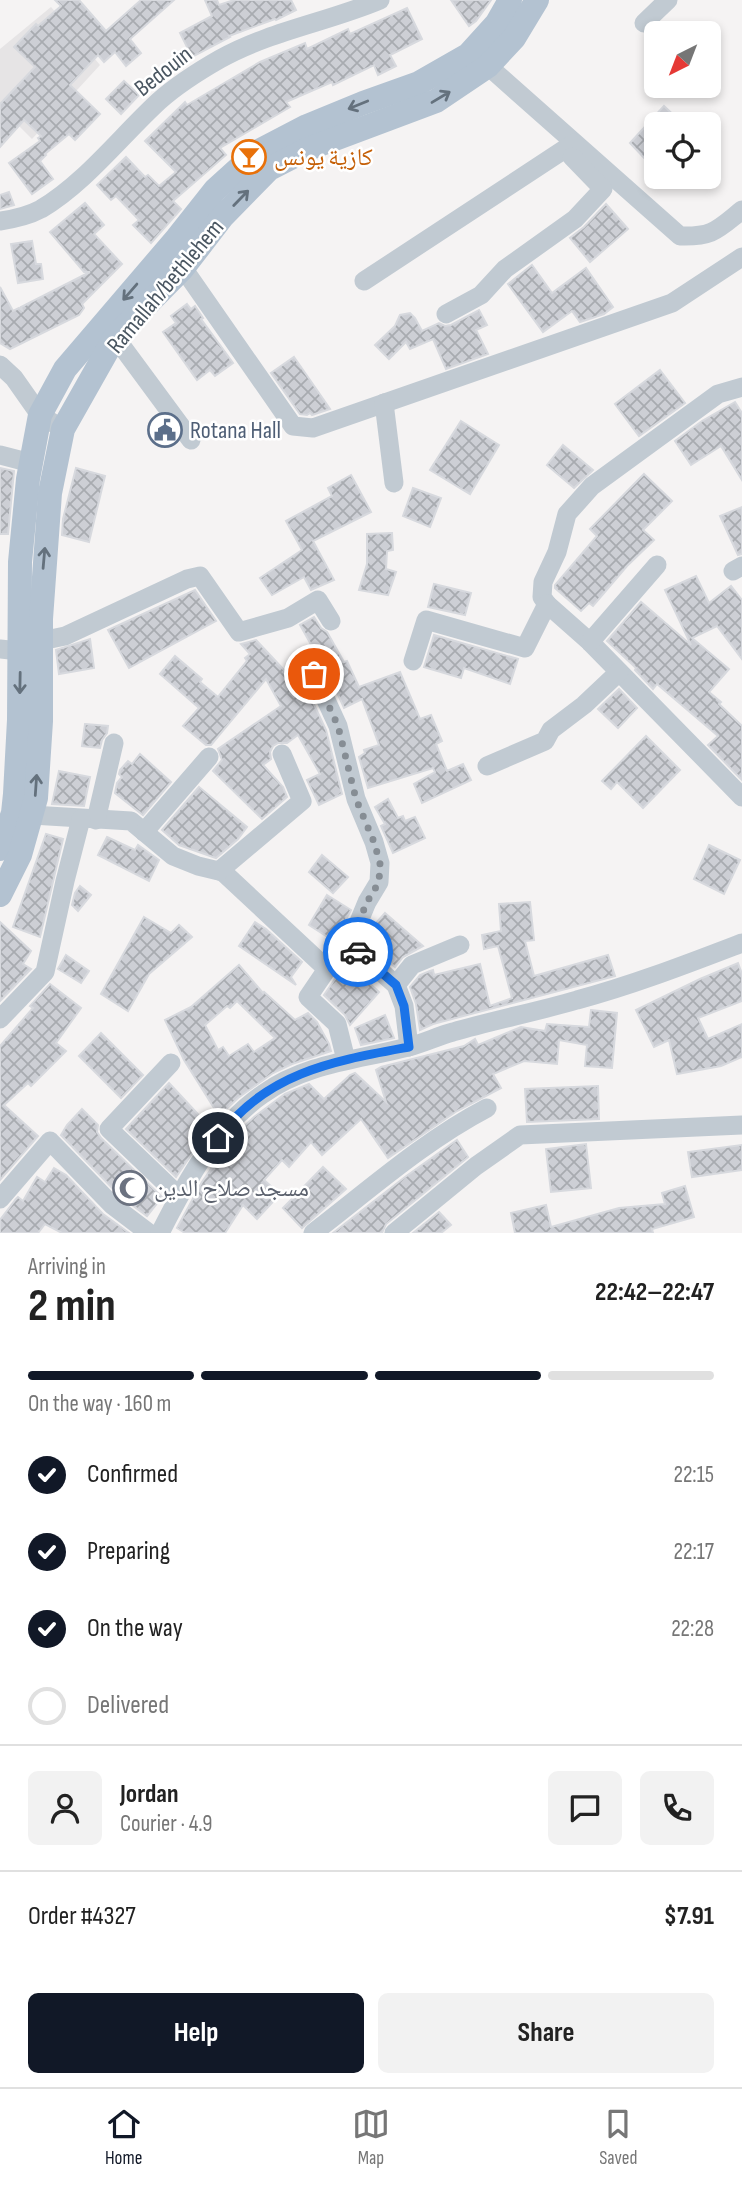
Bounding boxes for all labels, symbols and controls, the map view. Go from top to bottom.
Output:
north arrow [644,21,721,98]
map controls [644,21,721,189]
street label: Bedouin [129,40,198,103]
one-way arrow [431,90,451,104]
one-way arrow [348,99,370,112]
button: locate [644,112,721,189]
bar icon: كازية يونس [230,138,268,176]
place label: كازية يونس [274,143,373,172]
one-way arrow [232,190,249,207]
street label: Ramallah/bethlehem [101,213,230,359]
one-way arrow [122,283,138,301]
public building icon: Rotana Hall [146,411,184,449]
place label: Rotana Hall [190,416,281,445]
one-way arrow [38,547,51,569]
pin [284,644,344,704]
icon: bag [295,655,333,693]
one-way arrow [13,672,27,695]
one-way arrow [30,774,43,797]
courier [323,917,393,987]
icon: car [339,933,377,971]
pin [188,1108,248,1168]
icon: home [199,1119,237,1157]
mosque icon: مسجد صلاح الدين [111,1169,149,1207]
place label: مسجد صلاح الدين [154,1174,309,1203]
text: Arriving in [28,1253,106,1281]
text: 22:42–22:47 [595,1277,714,1308]
text: 2 min [28,1279,116,1334]
text: On the way · 160 m [28,1390,171,1418]
icon: check [28,1456,66,1494]
text: Confirmed [87,1459,178,1490]
text: 22:15 [673,1461,714,1489]
icon: check [28,1533,66,1571]
text: Preparing [87,1536,170,1567]
text: 22:17 [673,1538,714,1566]
icon: check [28,1610,66,1648]
text: On the way [87,1613,183,1644]
text: 22:28 [671,1615,714,1643]
text: Delivered [87,1690,169,1721]
button: person [28,1771,102,1845]
button: chat [548,1771,622,1845]
button: phone [640,1771,714,1845]
text: Jordan [120,1779,178,1810]
text: Courier · 4.9 [120,1810,212,1838]
text: Order #4327 [28,1901,136,1932]
text: $7.91 [664,1901,714,1932]
button: Help [28,1993,364,2073]
button: Share [378,1993,714,2073]
tab: Home [105,2105,143,2170]
tab: Map [352,2105,390,2170]
tab: Saved [599,2105,637,2170]

